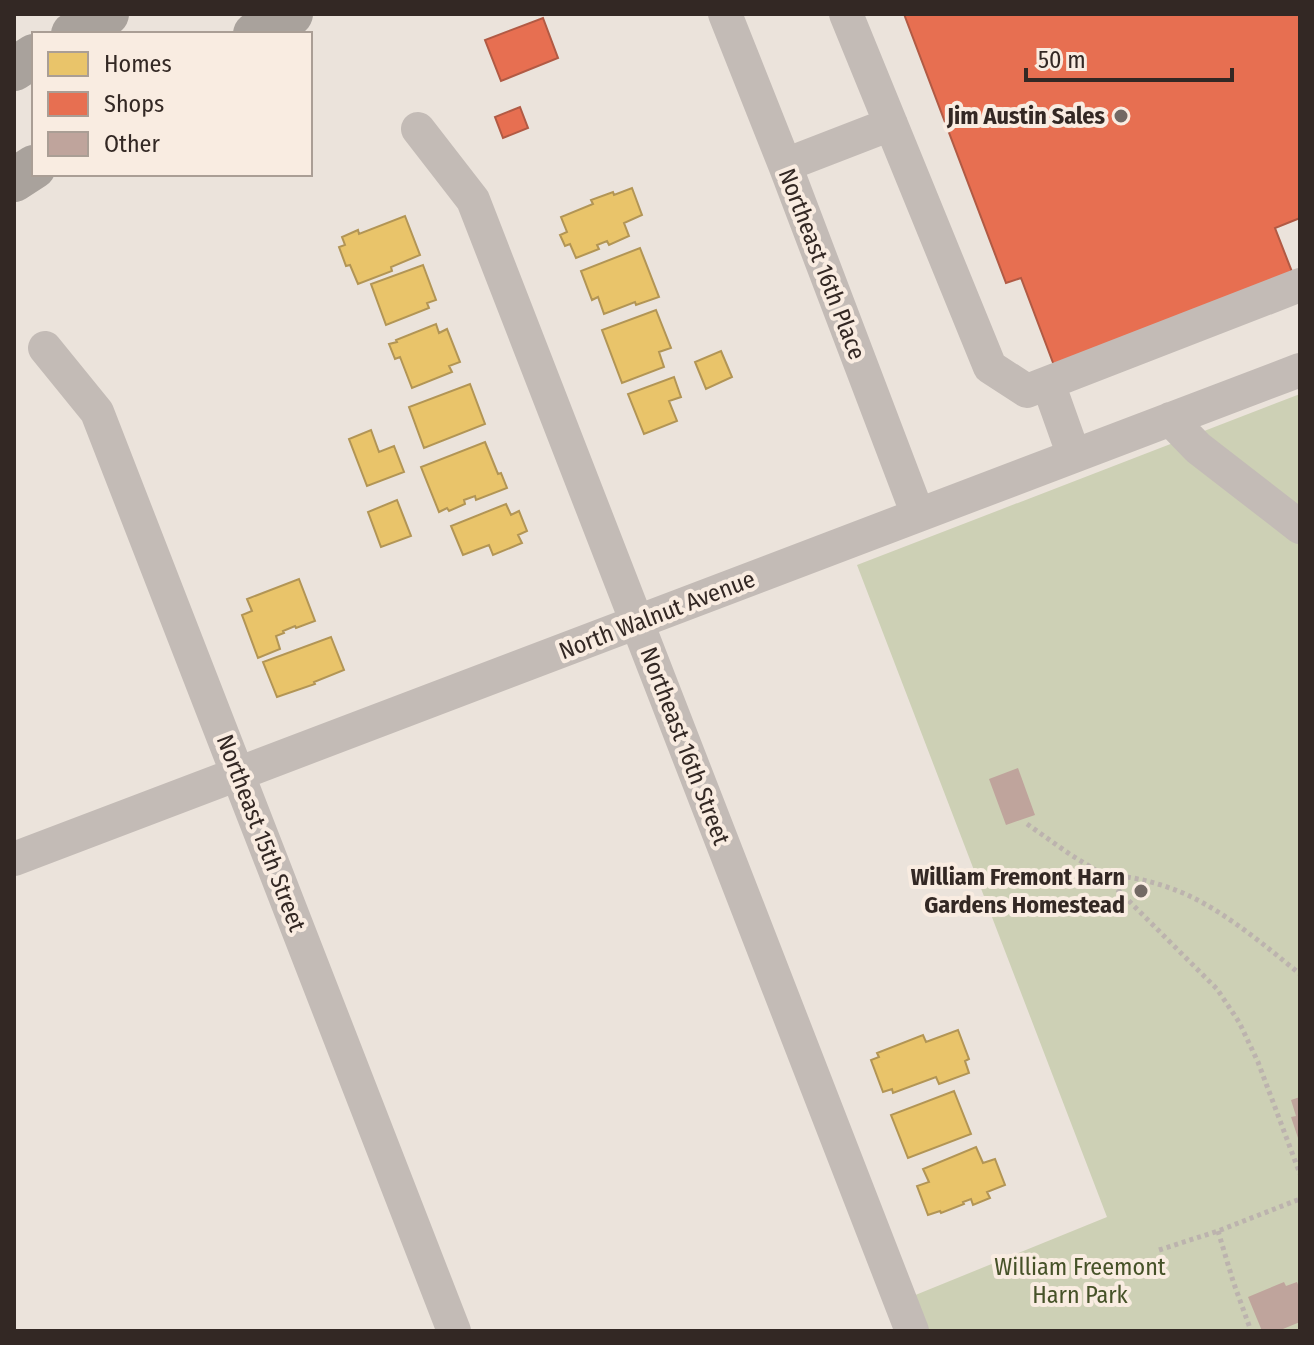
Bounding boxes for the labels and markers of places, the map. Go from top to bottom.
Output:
place label: Jim Austin Sales [946,102,1105,130]
marker: Jim Austin Sales [1112,107,1130,125]
place label: William Fremont Harn Gardens Homestead [911,863,1125,919]
marker: William Fremont Harn Gardens Homestead [1132,882,1150,900]

